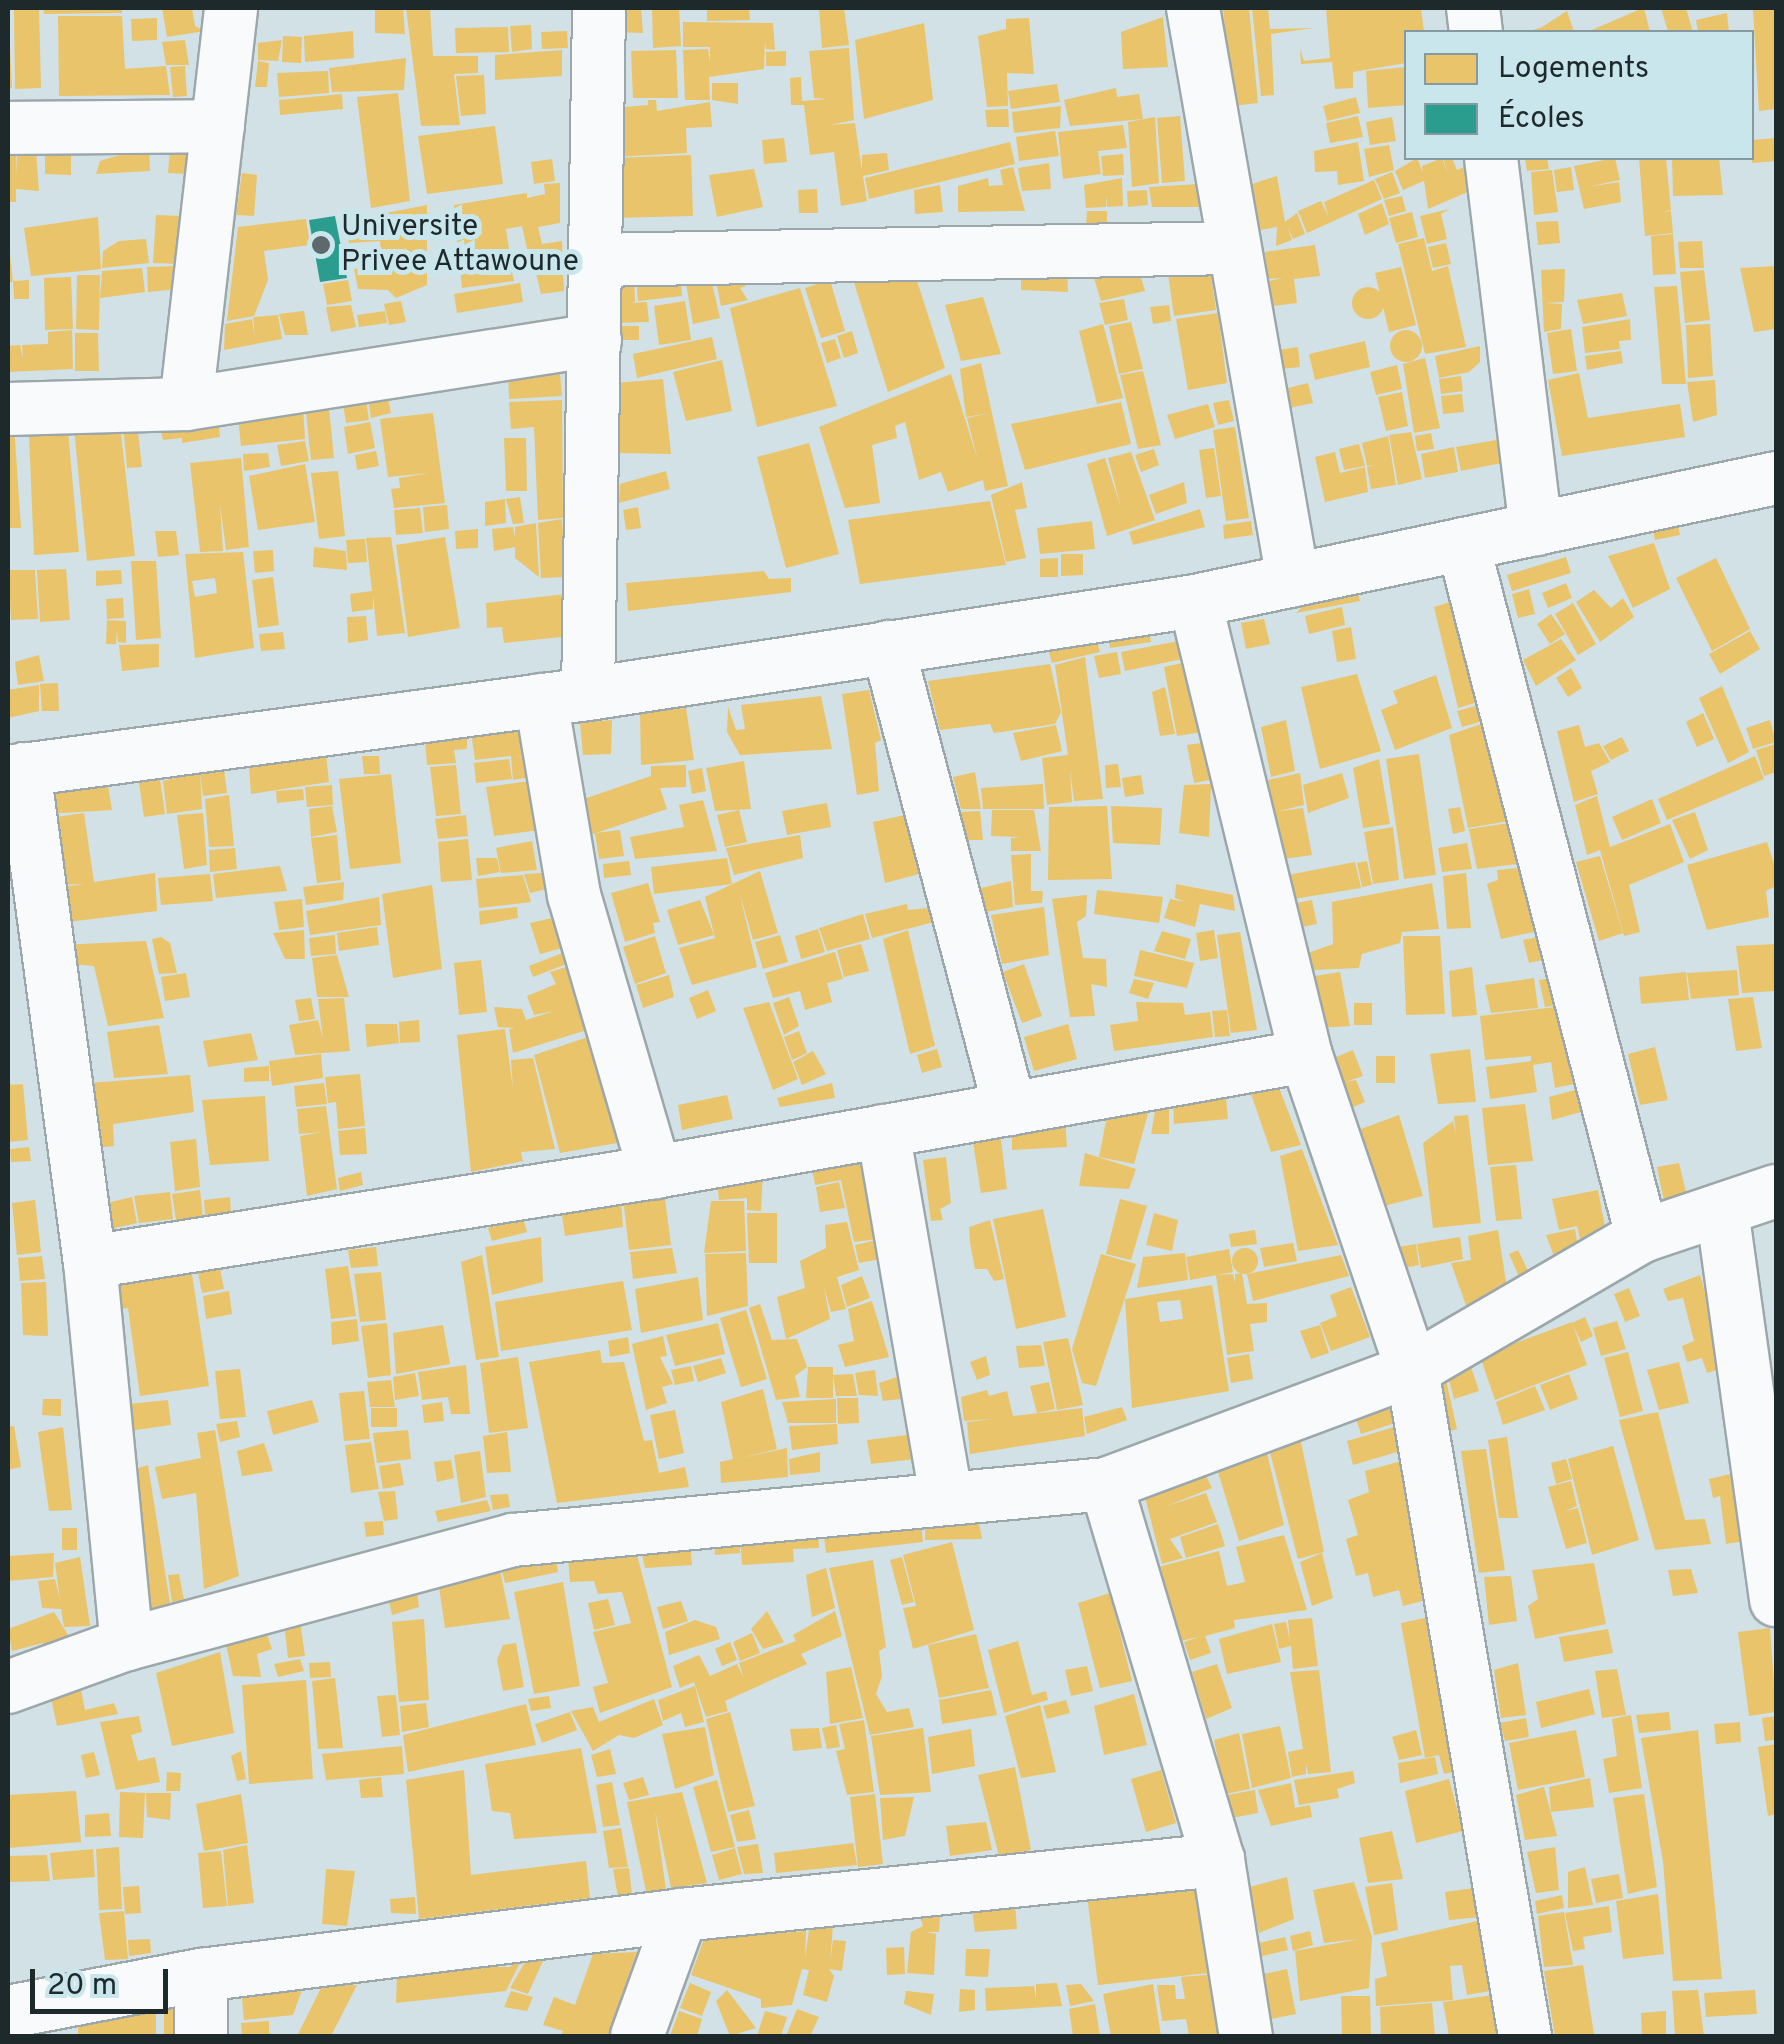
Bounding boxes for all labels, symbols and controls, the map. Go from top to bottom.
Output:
legend [1404,30,1754,160]
text: Logements [1498,51,1649,88]
text: Écoles [1498,101,1585,138]
place label: Universite Privee Attawoune [341,210,580,280]
marker: Universite Privee Attawoune [310,234,332,256]
scale bar [35,1949,172,2011]
text: 20 m [47,1968,117,2005]

